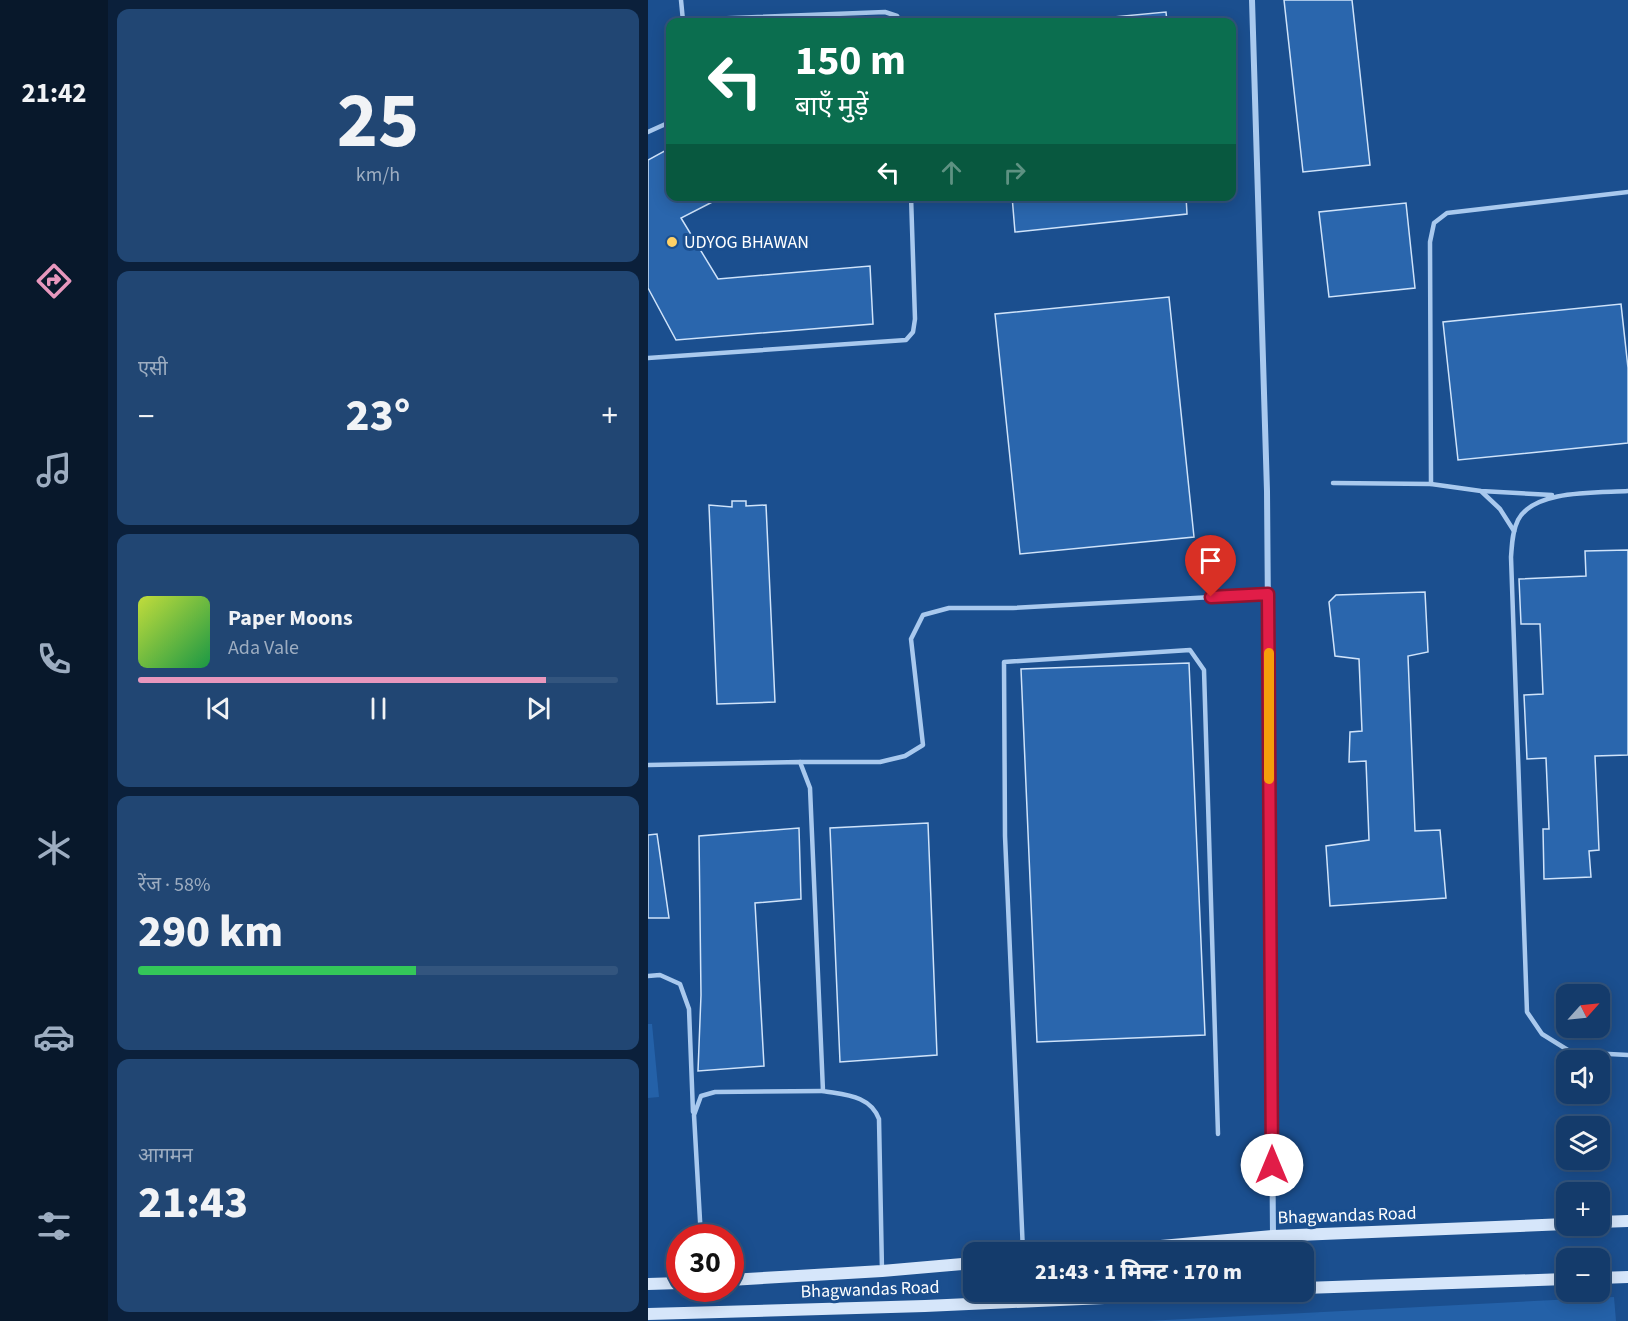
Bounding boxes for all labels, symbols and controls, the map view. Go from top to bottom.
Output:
text: 150 m [795,31,906,91]
icon: left [696,42,774,120]
text: 25 [337,66,419,177]
text: 21:42 [21,74,87,113]
text: बाएँ मुड़ें [795,87,868,126]
icon: left [872,156,905,189]
icon: ahead [935,156,968,189]
icon: right [998,156,1031,189]
text: km/h [356,161,400,189]
place label: UDYOG BHAWAN [684,230,809,255]
marker: UDYOG BHAWAN [665,235,679,249]
icon: directions [33,260,75,302]
text: एसी [138,355,168,383]
text: 23° [346,384,410,448]
text: − [138,393,154,440]
text: + [602,393,618,440]
icon: music [33,449,75,491]
pin [1185,535,1236,597]
icon: arrive [1194,544,1227,577]
text: Paper Moons [228,602,353,634]
text: Ada Vale [228,634,299,662]
icon: phone [33,638,75,680]
icon: previous [202,692,235,725]
icon: pause [362,692,395,725]
icon: next [522,692,555,725]
icon: climate [33,827,75,869]
text: रेंज · 58% [138,871,210,899]
text: 290 km [138,900,283,964]
north arrow [1556,984,1610,1038]
map controls [1556,984,1610,1302]
icon: car [33,1016,75,1058]
button: sound [1556,1050,1610,1104]
button: layers [1556,1116,1610,1170]
position arrow [1240,1133,1304,1197]
text: आगमन [138,1142,193,1170]
text: 21:43 [138,1171,248,1235]
button: + [1556,1182,1610,1236]
street label: Bhagwandas Road [1277,1201,1417,1230]
icon: filters [33,1205,75,1247]
speed limit sign: 30 [666,1224,744,1302]
button: − [1556,1248,1610,1302]
text: 21:43 · 1 मिनट · 170 m [1035,1256,1242,1288]
street label: Bhagwandas Road [800,1275,940,1304]

